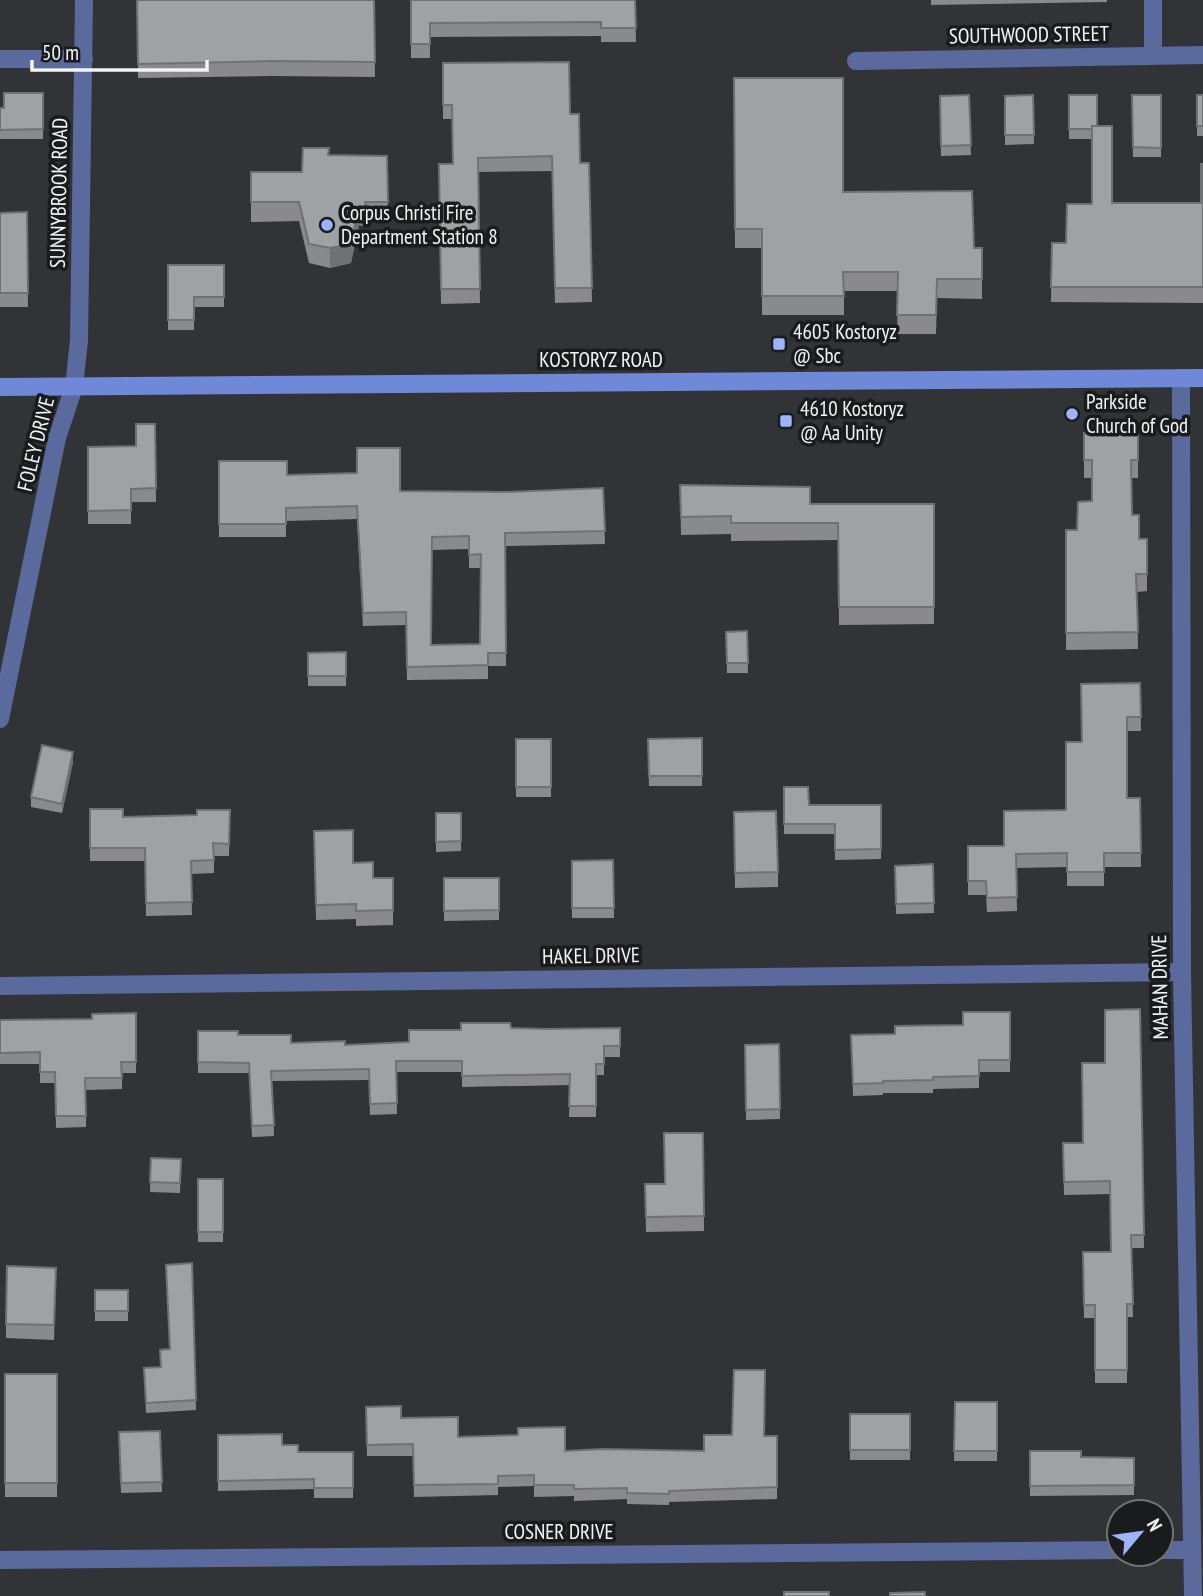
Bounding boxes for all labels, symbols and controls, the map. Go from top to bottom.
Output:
street label: SOUTHWOOD STREET [949,20,1110,49]
scale bar [32,28,206,72]
text: 50 m [42,39,79,66]
street label: SUNNYBROOK ROAD [44,118,73,268]
place label: Corpus Christi Fire Department Station 8 [341,199,498,250]
marker: Corpus Christi Fire Department Station 8 [319,217,335,233]
place label: 4605 Kostoryz @ Sbc [793,318,897,369]
marker: 4605 Kostoryz @ Sbc [771,336,787,352]
street label: KOSTORYZ ROAD [539,346,663,373]
place label: Parkside Church of God [1086,388,1188,439]
street label: FOLEY DRIVE [11,394,60,494]
place label: 4610 Kostoryz @ Aa Unity [800,395,904,446]
marker: Parkside Church of God [1064,406,1080,422]
marker: 4610 Kostoryz @ Aa Unity [778,413,794,429]
street label: MAHAN DRIVE [1145,934,1174,1040]
street label: HAKEL DRIVE [542,941,640,970]
north arrow [1105,1498,1175,1568]
text: N [1142,1514,1168,1535]
street label: COSNER DRIVE [504,1518,614,1545]

